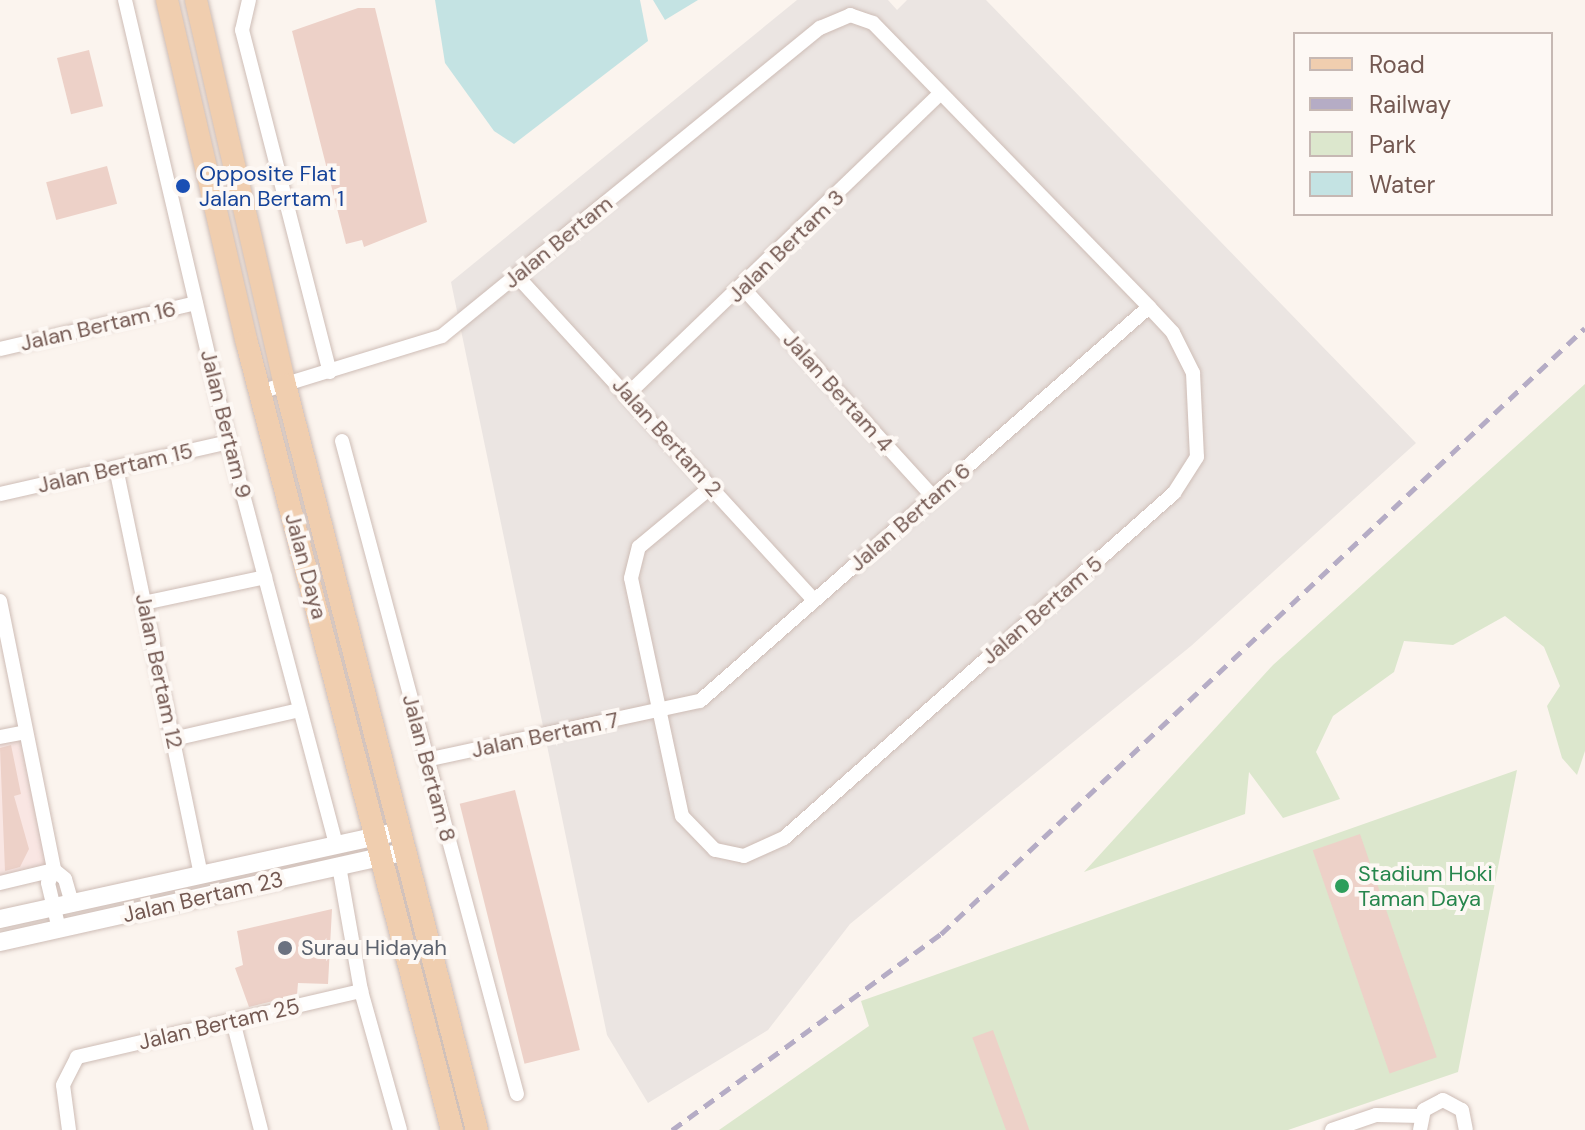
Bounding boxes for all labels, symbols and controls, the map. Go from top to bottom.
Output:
legend [1293,32,1553,216]
text: Road [1369,49,1425,80]
text: Railway [1369,89,1451,120]
text: Park [1369,129,1416,160]
place label: Opposite Flat Jalan Bertam 1 [199,160,344,212]
text: Water [1369,169,1435,200]
marker: Opposite Flat Jalan Bertam 1 [174,177,192,195]
street label: Jalan Bertam 3 [722,184,850,308]
street label: Jalan Bertam [498,190,618,294]
street label: Jalan Bertam 16 [18,295,178,357]
street label: Jalan Bertam 4 [777,327,899,457]
street label: Jalan Bertam 9 [195,347,257,501]
street label: Jalan Bertam 2 [607,372,727,502]
street label: Jalan Bertam 15 [35,437,195,499]
street label: Jalan Bertam 6 [844,457,976,577]
street label: Jalan Daya [279,510,333,622]
street label: Jalan Bertam 5 [976,550,1108,670]
street label: Jalan Bertam 12 [130,591,188,751]
street label: Jalan Bertam 8 [397,691,461,845]
street label: Jalan Bertam 7 [469,706,621,764]
place label: Stadium Hoki Taman Daya [1358,860,1493,912]
street label: Jalan Bertam 23 [120,866,286,928]
marker: Stadium Hoki Taman Daya [1333,877,1351,895]
place label: Surau Hidayah [301,935,447,961]
marker: Surau Hidayah [276,939,294,957]
street label: Jalan Bertam 25 [136,993,302,1055]

